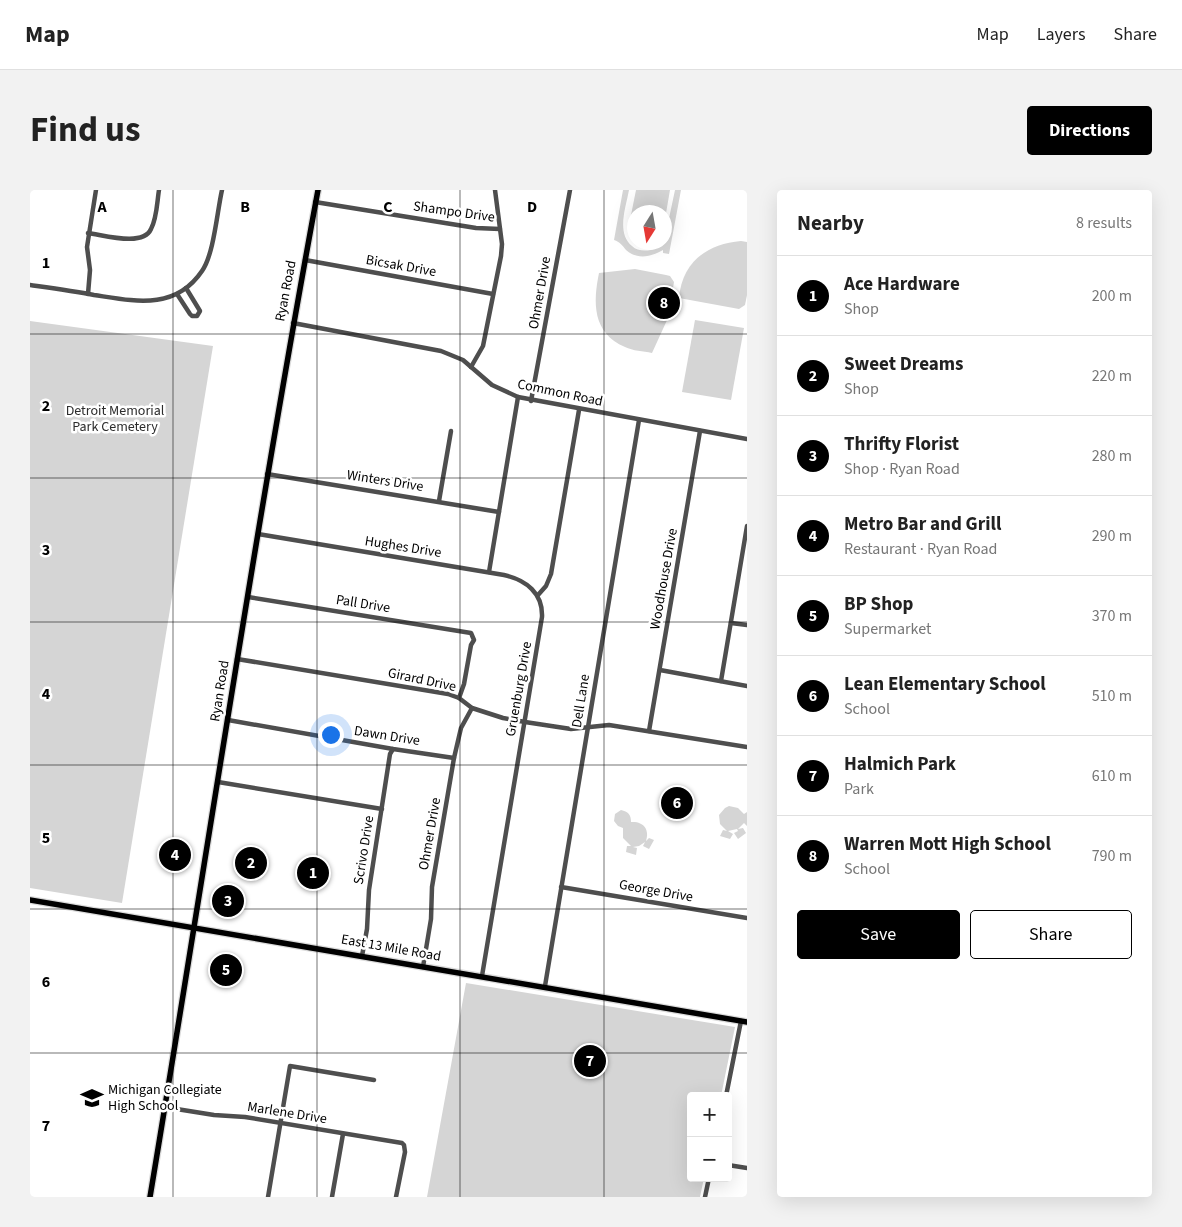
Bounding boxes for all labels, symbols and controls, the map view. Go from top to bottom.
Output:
text: Map [25,17,70,52]
text: Map [977,22,1009,47]
text: Layers [1037,22,1086,47]
text: Share [1114,22,1157,47]
text: Find us [30,105,140,155]
button: Directions [1027,106,1152,155]
text: A [96,196,107,218]
text: B [240,196,250,218]
text: C [383,196,393,218]
street label: Shampo Drive [412,196,496,228]
text: D [527,196,537,218]
north arrow [627,205,672,250]
text: Nearby [797,208,864,238]
text: 8 results [1076,212,1132,234]
street label: Bicsak Drive [364,250,438,282]
text: 1 [42,252,50,274]
street label: Ohmer Drive [524,255,556,331]
street label: Ryan Road [270,259,302,323]
text: Ace Hardware [844,271,960,298]
pin: 8 [648,284,680,322]
text: 1 [809,285,817,307]
text: 200 m [1092,285,1132,307]
text: Shop [844,298,879,320]
text: Sweet Dreams [844,351,964,378]
text: 2 [809,365,817,387]
text: 220 m [1092,365,1132,387]
street label: Common Road [515,374,605,412]
text: Shop [844,378,879,400]
text: 2 [42,395,50,417]
park label: Detroit Memorial Park Cemetery [66,401,165,437]
text: Thrifty Florist [844,431,959,458]
text: 3 [809,445,817,467]
text: 280 m [1092,445,1132,467]
text: Shop · Ryan Road [844,458,960,480]
street label: Winters Drive [345,465,425,497]
text: Metro Bar and Grill [844,511,1001,538]
text: 4 [809,525,817,547]
text: 290 m [1092,525,1132,547]
street label: Woodhouse Drive [645,527,683,631]
street label: Hughes Drive [363,531,443,563]
text: Restaurant · Ryan Road [844,538,998,560]
text: 3 [42,539,50,561]
street label: Pall Drive [334,590,392,618]
text: BP Shop [844,591,913,618]
text: 5 [809,605,817,627]
text: 370 m [1092,605,1132,627]
text: Supermarket [844,618,931,640]
street label: Gruenburg Drive [501,640,537,738]
street label: Ryan Road [205,659,235,723]
street label: Girard Drive [386,663,458,697]
text: Lean Elementary School [844,671,1046,698]
street label: Dell Lane [567,673,595,729]
text: 4 [42,683,51,705]
text: 6 [809,685,817,707]
text: 510 m [1092,685,1132,707]
text: School [844,698,890,720]
street label: Dawn Drive [353,721,421,751]
your location [318,722,344,748]
text: Halmich Park [844,751,956,778]
text: 7 [809,765,817,787]
text: 610 m [1092,765,1132,787]
text: Park [844,778,874,800]
pin: 6 [661,784,693,822]
street label: Ohmer Drive [414,796,446,872]
street label: Scrivo Drive [349,814,379,886]
text: 5 [42,827,50,849]
text: Warren Mott High School [844,831,1051,858]
pin: 4 [159,836,191,874]
pin: 2 [235,844,267,882]
text: 8 [809,845,817,867]
text: 790 m [1092,845,1132,867]
pin: 1 [297,854,329,892]
text: School [844,858,890,880]
street label: George Drive [617,875,695,907]
pin: 3 [212,882,244,920]
button: Save [797,910,960,959]
button: Share [970,910,1132,959]
street label: East 13 Mile Road [339,929,443,967]
pin: 5 [210,951,242,989]
text: 6 [42,971,50,993]
pin: 7 [574,1042,606,1080]
place label: Michigan Collegiate High School [108,1080,222,1116]
school or university icon: Michigan Collegiate High School [79,1085,105,1111]
map controls [687,1092,732,1182]
button: + [687,1092,732,1137]
street label: Marlene Drive [246,1097,328,1129]
text: 7 [42,1115,50,1137]
button: − [687,1137,732,1182]

